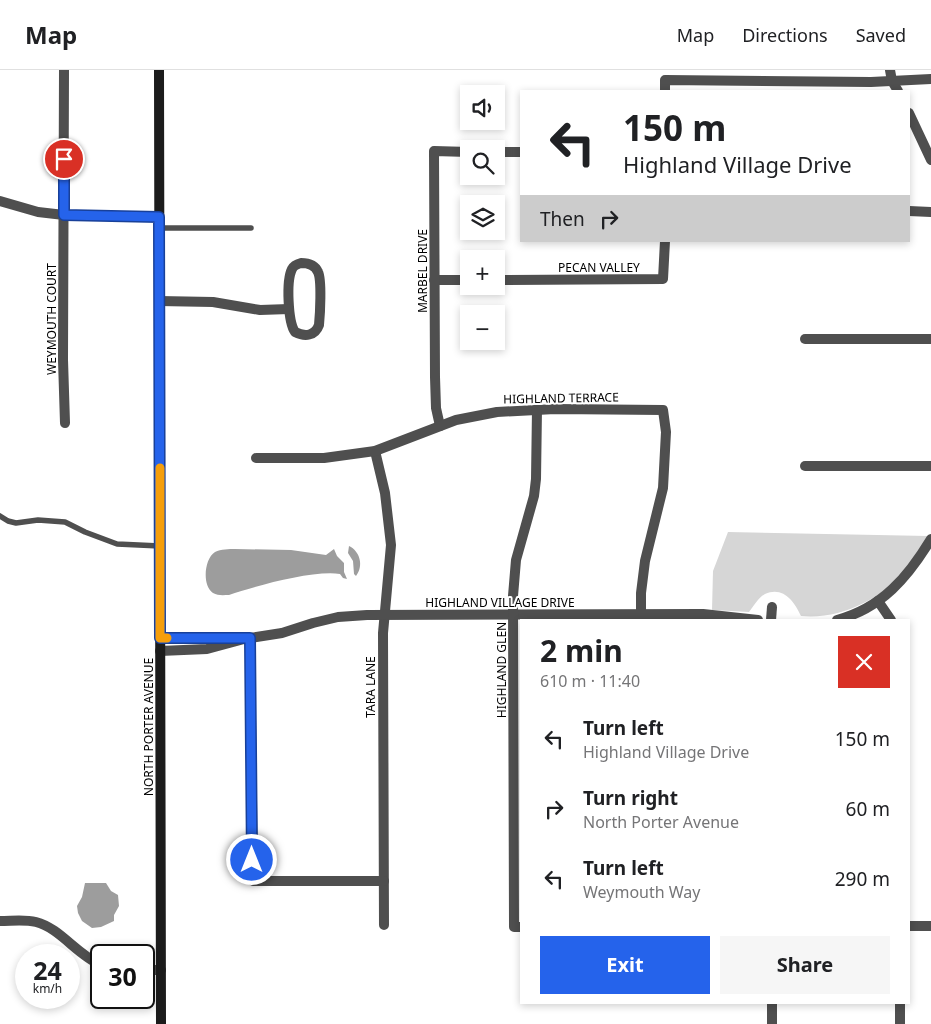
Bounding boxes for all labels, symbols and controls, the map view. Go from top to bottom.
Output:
text: Map [25,18,77,51]
text: Map [677,23,714,47]
text: Directions [742,23,828,47]
text: Saved [856,23,906,47]
map controls [460,85,505,350]
button: sound [460,85,505,130]
text: 150 m [623,104,726,151]
icon: left [540,110,605,175]
pin [43,138,85,180]
button: search [460,140,505,185]
icon: arrive [50,145,78,173]
text: Highland Village Drive [623,149,852,179]
button: layers [460,195,505,240]
icon: right [595,205,623,233]
text: Then [540,206,585,232]
street label: MARBEL DRIVE [414,229,431,313]
button: + [460,250,505,295]
street label: PECAN VALLEY [558,259,640,276]
street label: WEYMOUTH COURT [43,263,60,375]
button: − [460,305,505,350]
street label: HIGHLAND TERRACE [503,388,619,408]
street label: HIGHLAND VILLAGE DRIVE [425,594,575,611]
street label: HIGHLAND GLEN [493,622,510,718]
text: 2 min [540,630,623,671]
button: close [838,636,890,688]
street label: TARA LANE [362,656,379,718]
street label: NORTH PORTER AVENUE [140,658,157,796]
text: 610 m · 11:40 [540,670,640,692]
text: Turn left [583,715,664,741]
icon: left [540,725,568,753]
text: 150 m [835,726,890,752]
text: Highland Village Drive [583,741,749,763]
text: Turn right [583,785,678,811]
icon: right [540,795,568,823]
text: 60 m [846,796,890,822]
text: North Porter Avenue [583,811,739,833]
position arrow [225,833,277,885]
text: Turn left [583,855,664,881]
icon: left [540,865,568,893]
text: 290 m [835,866,890,892]
text: Weymouth Way [583,881,700,903]
button: Exit [540,936,710,994]
button: Share [720,936,890,994]
speed limit sign: 30 [90,944,155,1009]
text: 24 [33,953,62,987]
text: km/h [33,980,62,997]

